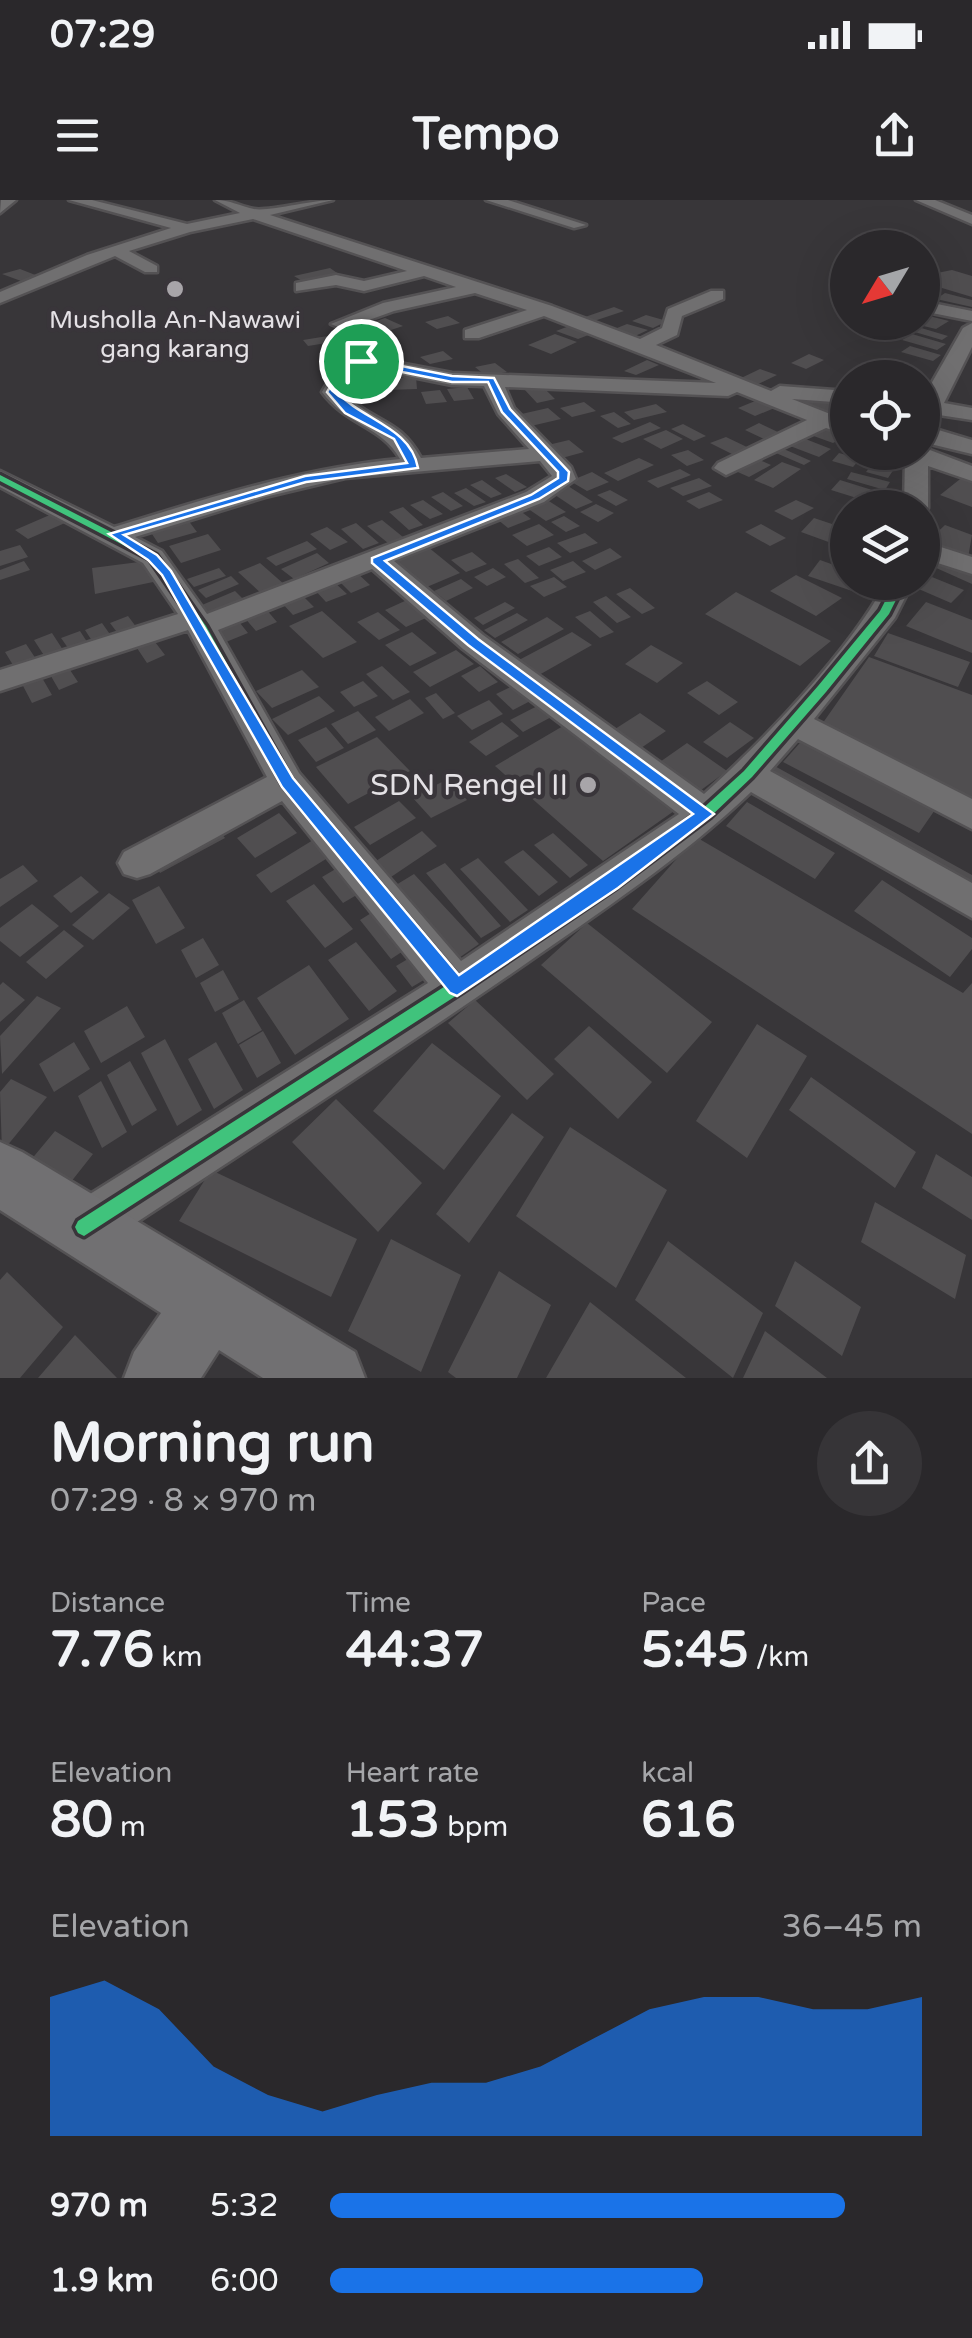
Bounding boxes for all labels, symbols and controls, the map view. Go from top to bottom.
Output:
text: 07:29 [50,12,155,58]
icon: menu [50,108,105,163]
text: Tempo [412,108,560,162]
icon: share [867,108,922,163]
north arrow [830,230,940,340]
map controls [830,230,940,600]
marker: Musholla An-Nawawi gang karang [164,278,186,300]
place label: Musholla An-Nawawi gang karang [49,305,301,364]
pin [319,319,404,404]
icon: arrive [334,334,389,389]
button: locate [830,360,940,470]
button: layers [830,490,940,600]
place label: SDN Rengel II [370,767,568,804]
marker: SDN Rengel II [577,774,599,796]
text: Morning run [50,1411,375,1477]
button: share [817,1411,922,1516]
text: 07:29 · 8 × 970 m [50,1482,316,1520]
text: Distance [50,1586,165,1620]
text: Time [346,1586,411,1620]
text: Pace [641,1586,706,1620]
text: 7.76 [50,1620,154,1680]
text: 44:37 [346,1620,484,1680]
text: 5:45 [641,1620,749,1680]
text: km [154,1640,202,1674]
text: /km [749,1640,809,1674]
text: Elevation [50,1756,172,1790]
text: Heart rate [346,1756,479,1790]
text: kcal [641,1756,694,1790]
text: 80 [50,1790,113,1850]
text: 153 [346,1790,440,1850]
text: 616 [641,1790,736,1850]
text: m [113,1810,146,1844]
text: bpm [440,1810,508,1844]
text: Elevation [50,1908,190,1946]
text: 36–45 m [782,1908,922,1946]
text: 970 m [50,2187,148,2225]
text: 5:32 [210,2187,279,2225]
text: 1.9 km [50,2262,154,2300]
text: 6:00 [210,2262,279,2300]

